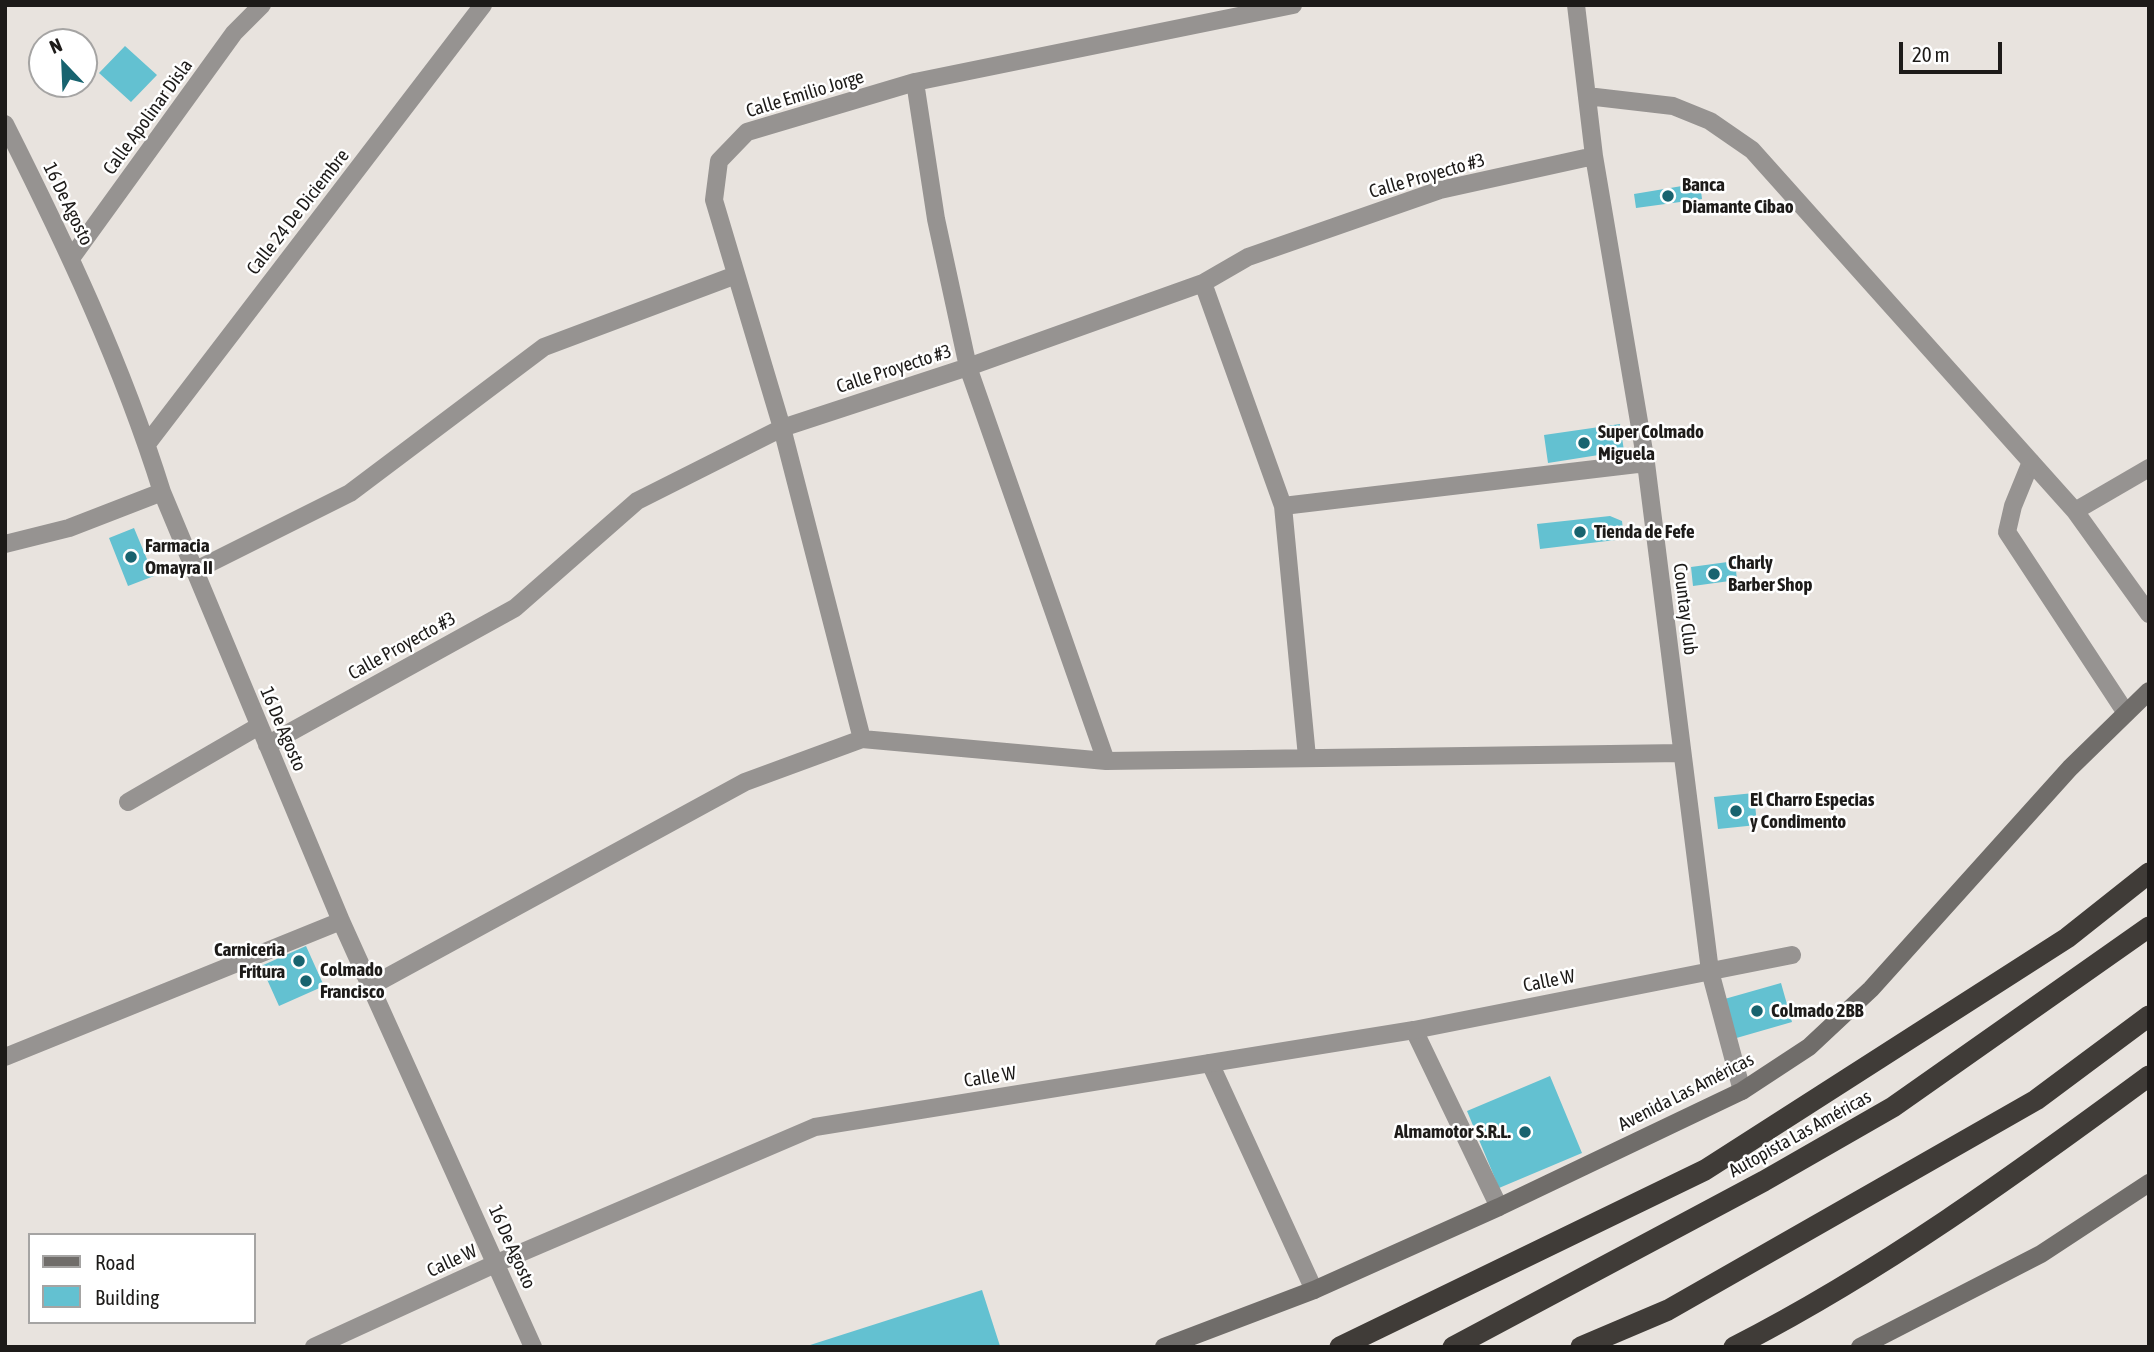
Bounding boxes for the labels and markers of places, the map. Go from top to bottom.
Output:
place label: Banca Diamante Cibao [1682,174,1794,218]
marker: Banca Diamante Cibao [1660,188,1676,204]
place label: Super Colmado Miguela [1598,421,1704,465]
marker: Super Colmado Miguela [1576,435,1592,451]
place label: Tienda de Fefe [1594,521,1695,543]
marker: Tienda de Fefe [1572,524,1588,540]
place label: Farmacia Omayra II [145,535,213,579]
marker: Farmacia Omayra II [123,549,139,565]
place label: Charly Barber Shop [1728,552,1812,596]
marker: Charly Barber Shop [1706,566,1722,582]
place label: El Charro Especias y Condimento [1750,789,1874,833]
marker: El Charro Especias y Condimento [1728,803,1744,819]
place label: Carniceria Fritura [214,939,285,983]
marker: Carniceria Fritura [291,953,307,969]
place label: Colmado Francisco [320,959,385,1003]
marker: Colmado Francisco [298,973,314,989]
place label: Colmado 2BB [1771,1000,1864,1022]
marker: Colmado 2BB [1749,1003,1765,1019]
place label: Almamotor S.R.L. [1394,1121,1511,1143]
marker: Almamotor S.R.L. [1517,1124,1533,1140]

